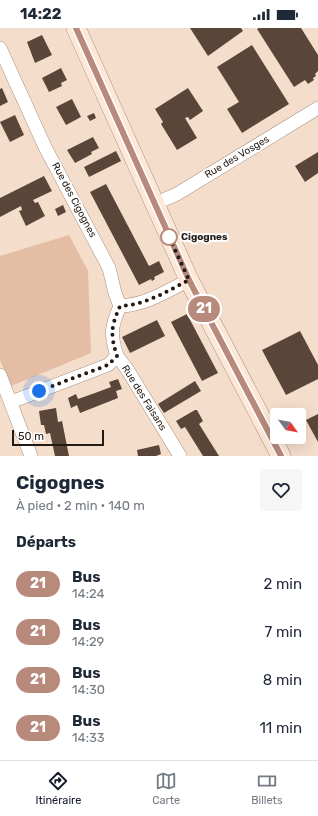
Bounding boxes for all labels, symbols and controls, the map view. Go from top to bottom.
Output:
text: 14:22 [20,5,62,23]
street label: Rue des Vosges [203,133,271,181]
street label: Rue des Cigognes [49,160,99,240]
marker: Cigognes [160,228,178,246]
place label: Cigognes [181,231,228,243]
line badge: 21 [186,296,222,322]
text: 21 [196,300,212,317]
street label: Rue des Faisans [119,363,169,433]
your location [29,381,49,401]
north arrow [270,408,306,444]
map controls [270,408,306,444]
scale bar [12,428,104,447]
text: 50 m [18,430,44,443]
button: heart [260,469,302,511]
text: Cigognes [16,471,104,494]
text: À pied · 2 min · 140 m [16,498,145,513]
text: Départs [16,533,76,551]
text: Bus [72,568,100,586]
text: 21 [30,575,46,592]
text: 2 min [263,575,302,593]
text: 14:24 [72,586,105,601]
text: Bus [72,616,100,634]
text: 21 [30,623,46,640]
text: 7 min [265,623,302,641]
text: 14:29 [72,634,104,649]
text: Bus [72,664,100,682]
text: 21 [30,671,46,688]
text: 8 min [263,671,302,689]
text: 14:30 [72,682,105,697]
text: Bus [72,712,100,730]
text: 21 [30,719,46,736]
text: 11 min [259,719,302,737]
text: 14:33 [72,730,105,745]
tab: Itinéraire [35,770,81,807]
tab: Carte [152,770,180,807]
tab: Billets [251,770,283,807]

